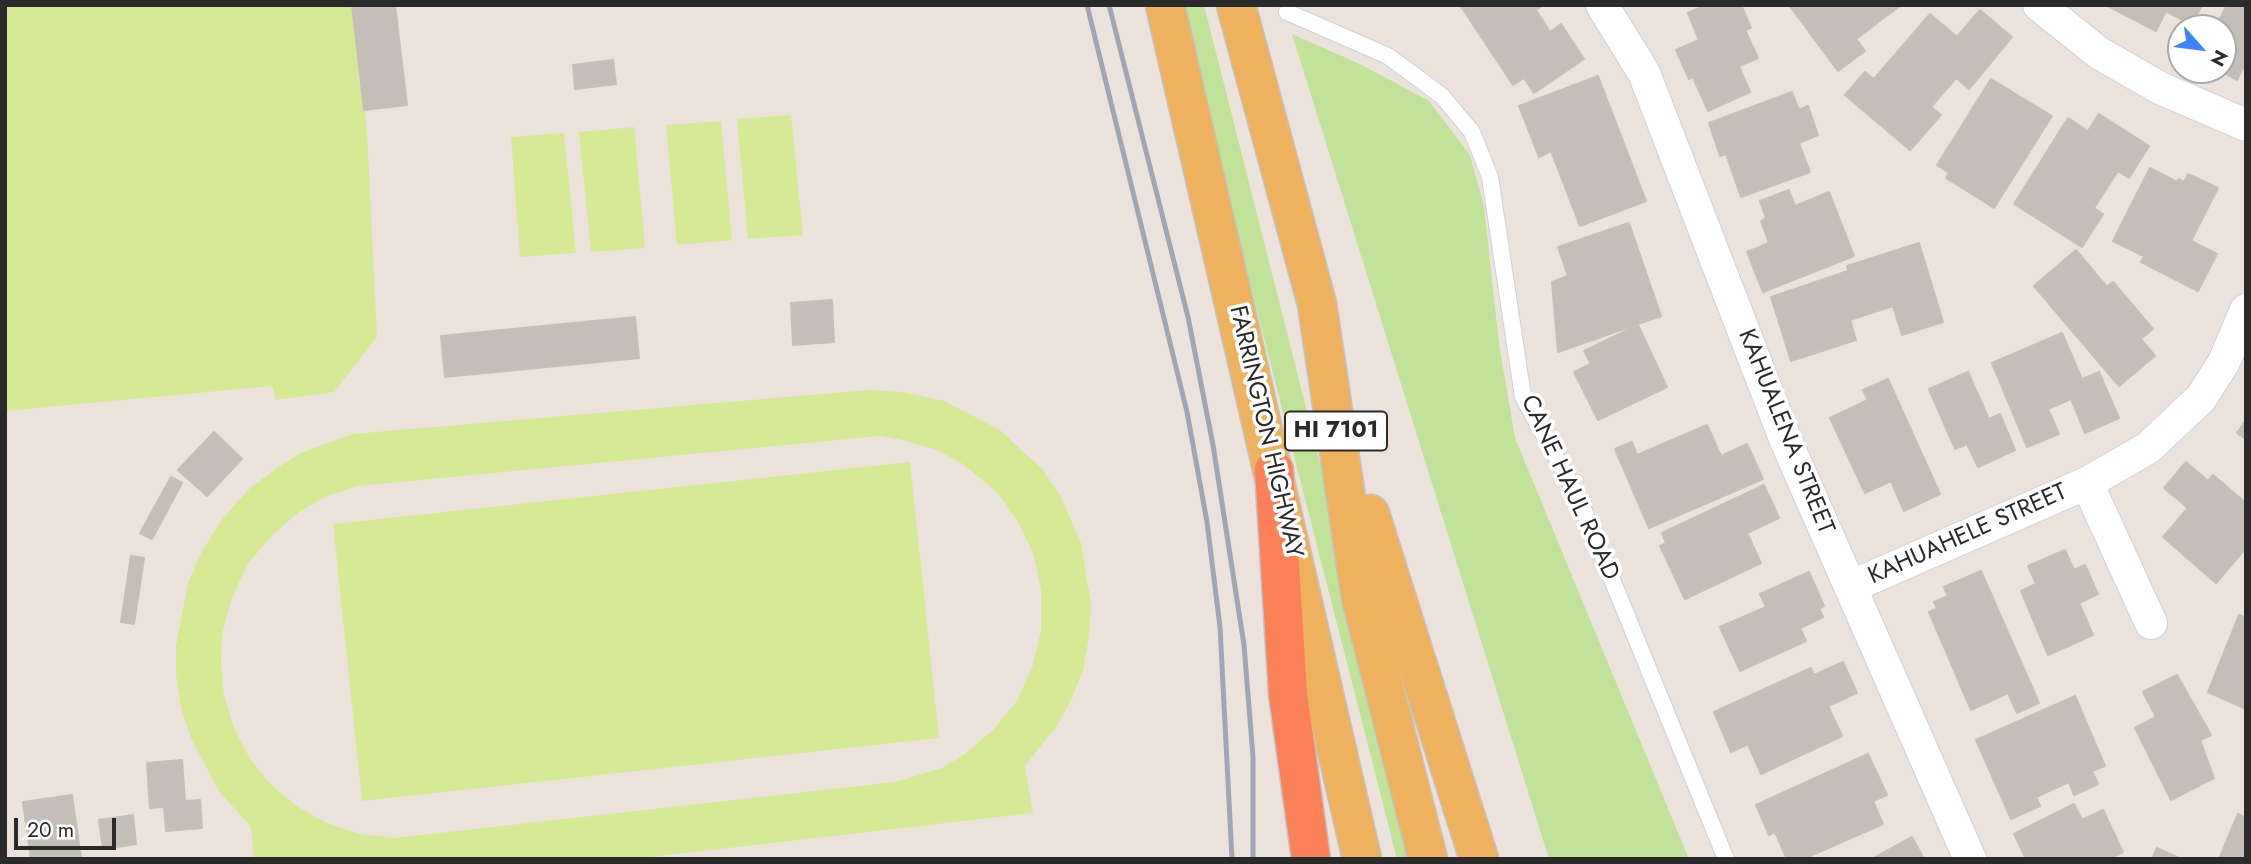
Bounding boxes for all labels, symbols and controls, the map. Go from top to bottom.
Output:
north arrow [2167,14,2237,84]
text: N [2204,45,2235,71]
street label: FARRINGTON HIGHWAY [1222,303,1308,561]
street label: KAHUALENA STREET [1731,325,1839,539]
street label: CANE HAUL ROAD [1514,391,1624,585]
road number: HI 7101 [1285,412,1387,450]
street label: KAHUAHELE STREET [1864,478,2072,592]
scale bar [18,804,119,848]
text: 20 m [27,815,74,845]

